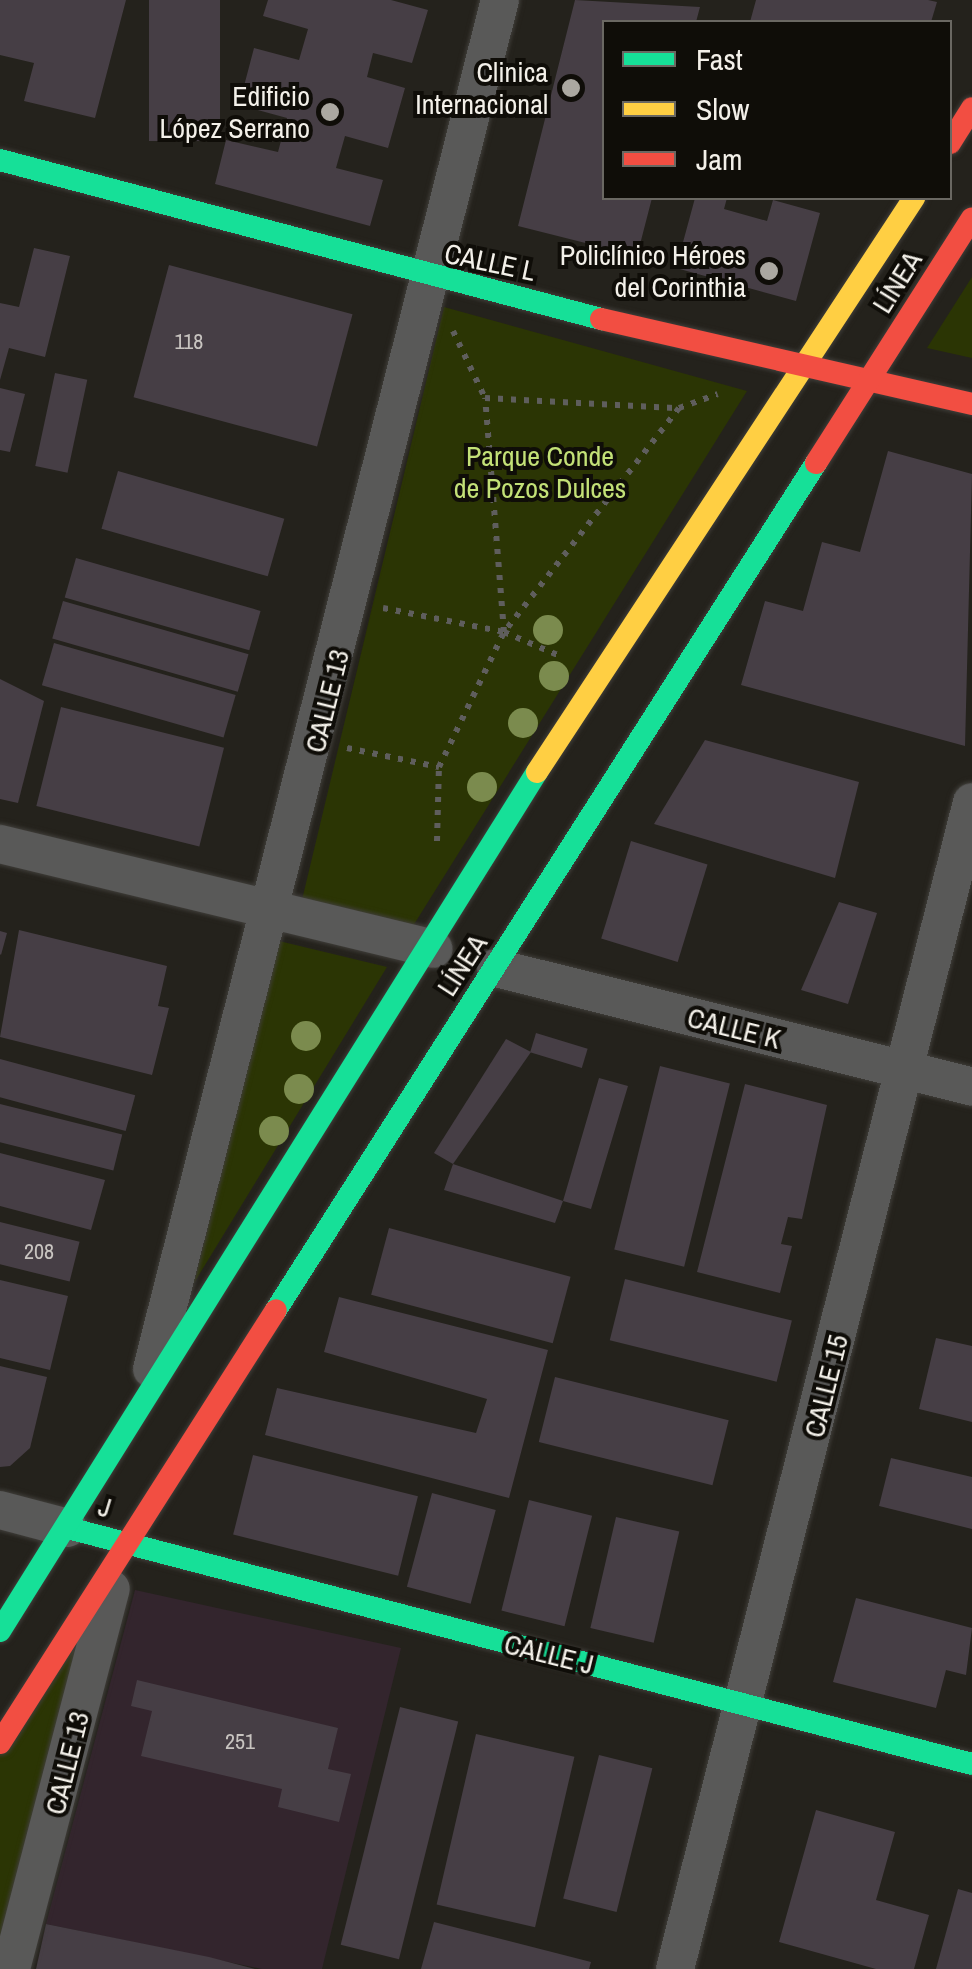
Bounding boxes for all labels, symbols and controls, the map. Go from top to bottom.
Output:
legend [602,20,952,200]
text: Fast [696,39,743,79]
place label: Clinica Internacional [415,55,548,121]
marker: Clinica Internacional [558,75,584,101]
place label: Edificio López Serrano [159,79,310,145]
text: Slow [696,89,749,129]
marker: Edificio López Serrano [319,101,341,123]
text: Jam [696,139,742,179]
street label: CALLE L [442,236,538,288]
place label: Policlínico Héroes del Corinthia [560,238,746,304]
street label: LÍNEA [865,245,929,319]
marker: Policlínico Héroes del Corinthia [756,258,782,284]
house number: 118 [175,329,203,355]
park label: Parque Conde de Pozos Dulces [454,439,626,505]
street label: CALLE 13 [298,646,356,756]
street label: LÍNEA [430,928,494,1002]
street label: CALLE K [684,1000,784,1056]
house number: 208 [24,1239,54,1265]
street label: CALLE 15 [797,1331,855,1441]
street label: J [95,1489,115,1525]
street label: CALLE J [501,1627,597,1681]
street label: CALLE 13 [38,1708,96,1818]
house number: 251 [225,1729,255,1755]

